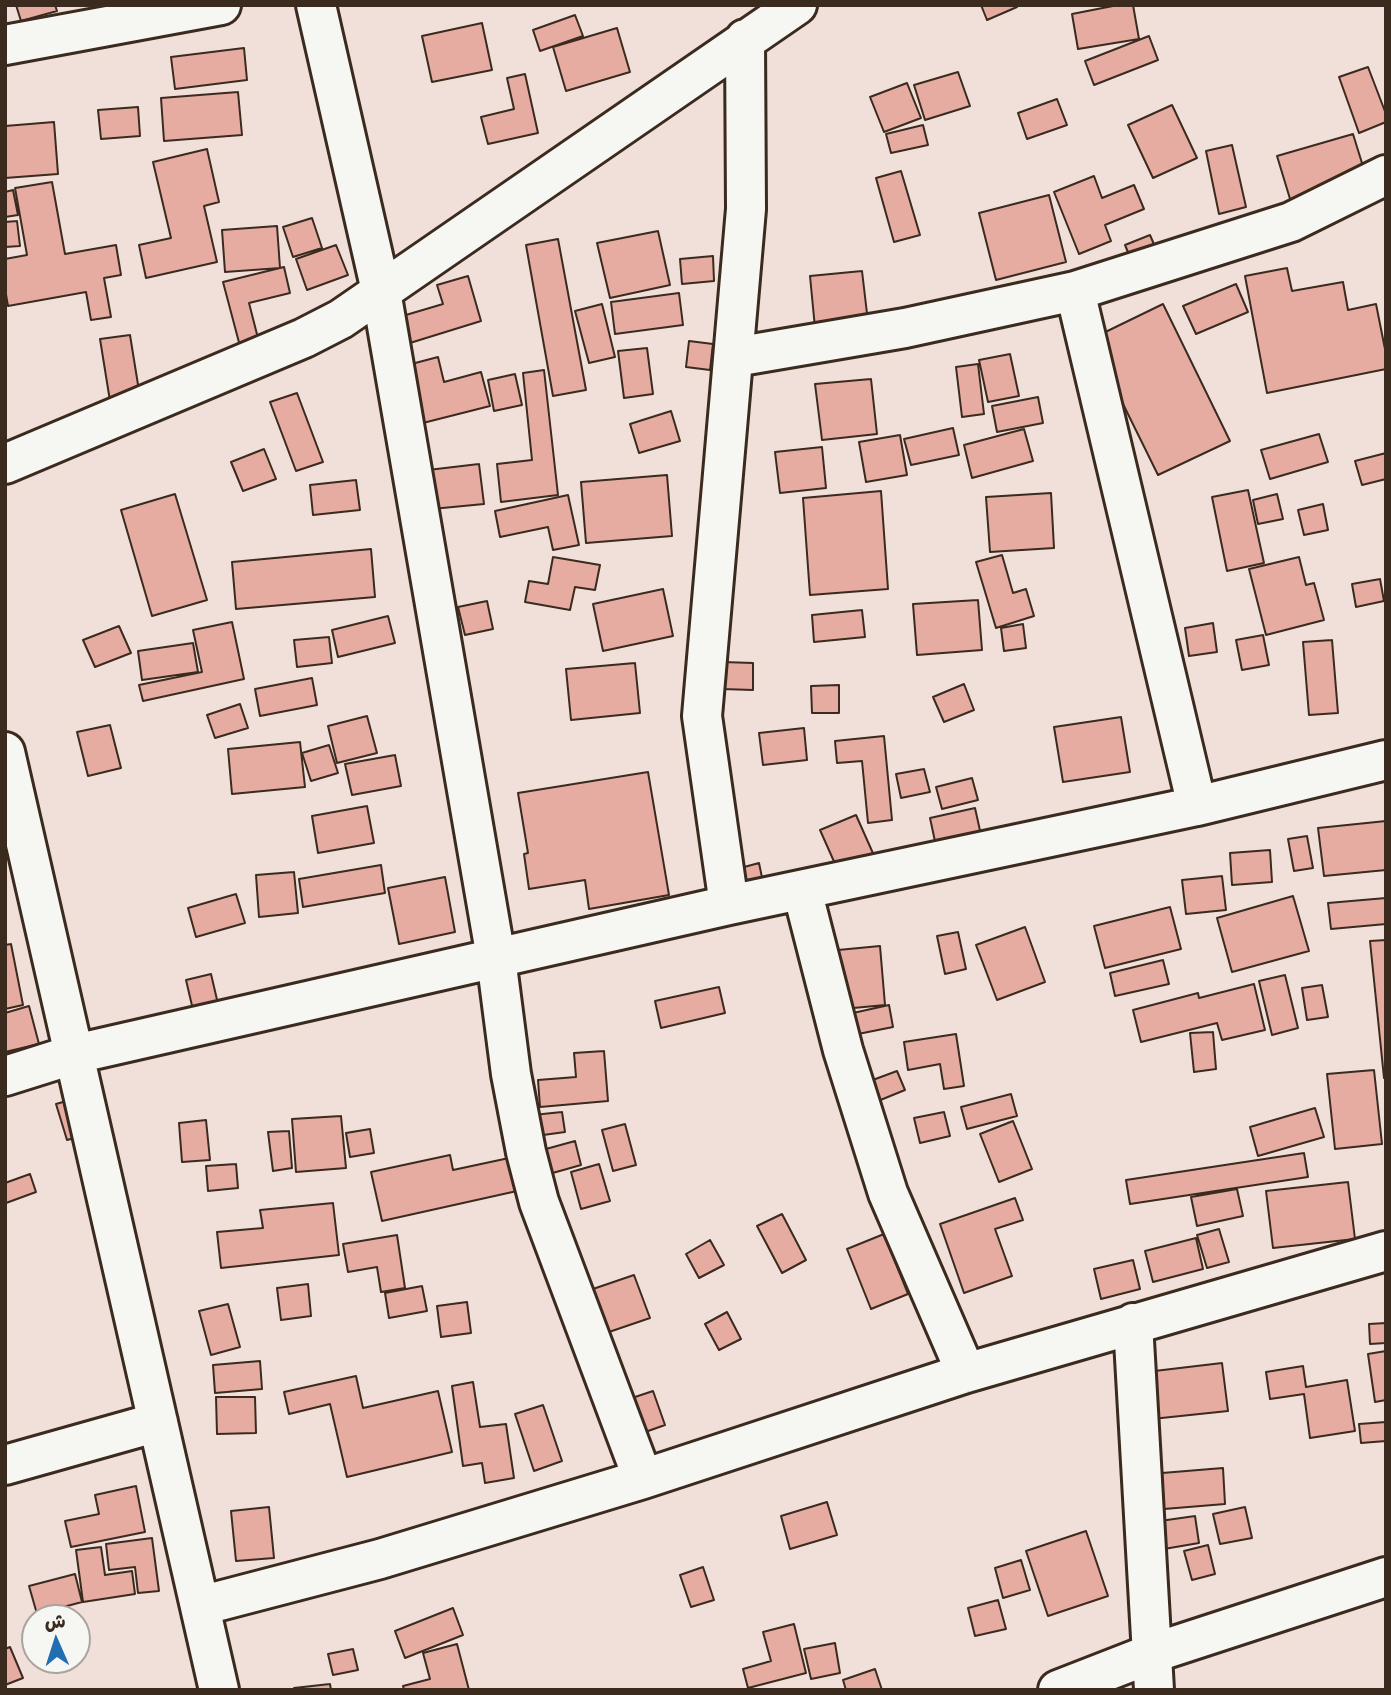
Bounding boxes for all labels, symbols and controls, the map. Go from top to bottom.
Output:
north arrow [21,1604,91,1674]
text: ش [44,1605,66,1635]

